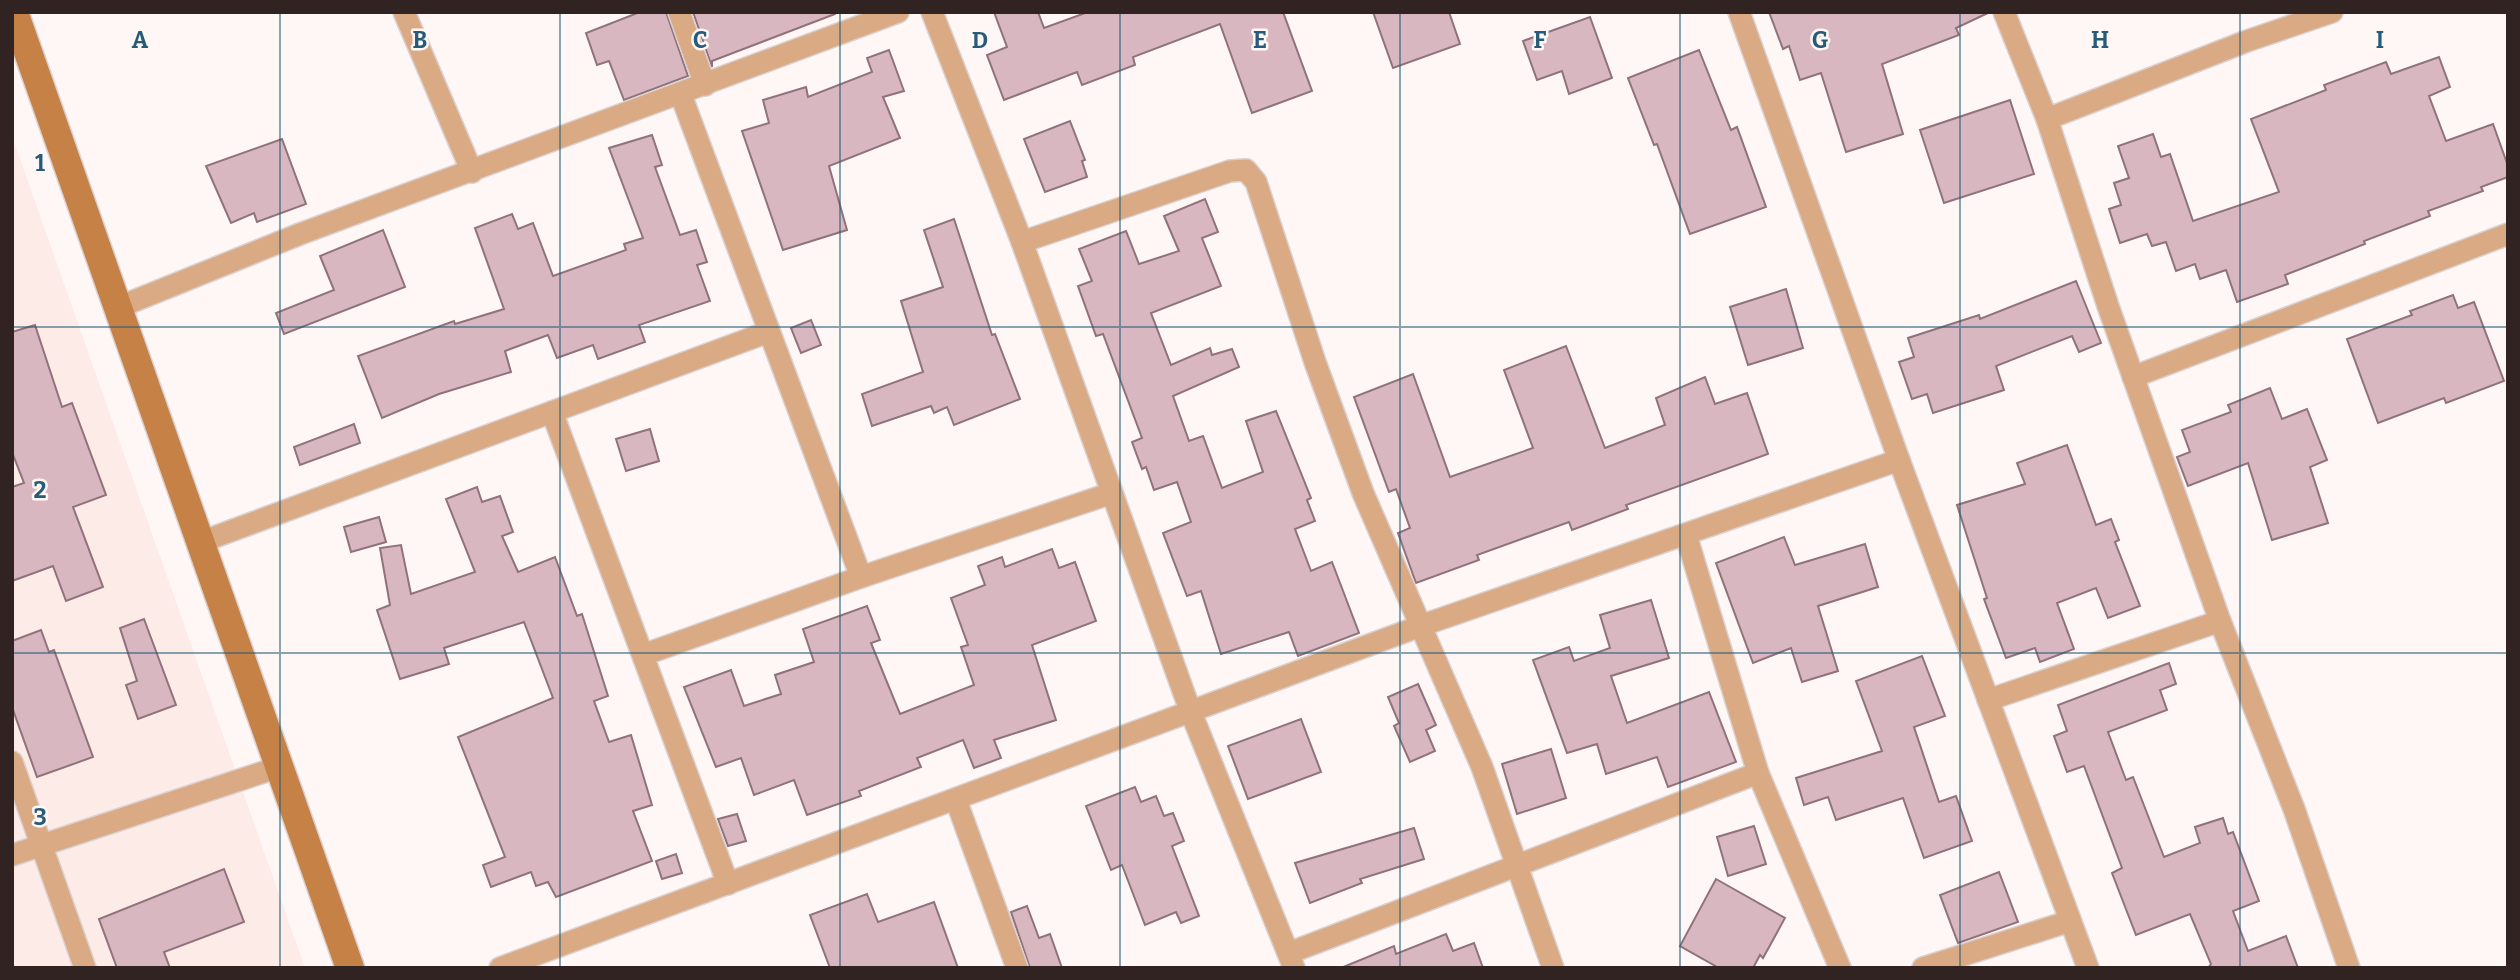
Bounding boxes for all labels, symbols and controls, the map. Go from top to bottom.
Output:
text: A [132,26,149,54]
text: B [413,26,427,54]
text: C [693,26,707,54]
text: D [972,26,988,54]
text: E [1253,26,1267,54]
text: F [1534,26,1547,54]
text: G [1812,26,1829,54]
text: H [2091,26,2109,54]
text: I [2376,26,2384,54]
text: 1 [35,149,45,177]
text: 2 [34,476,47,504]
text: 3 [33,803,47,831]

